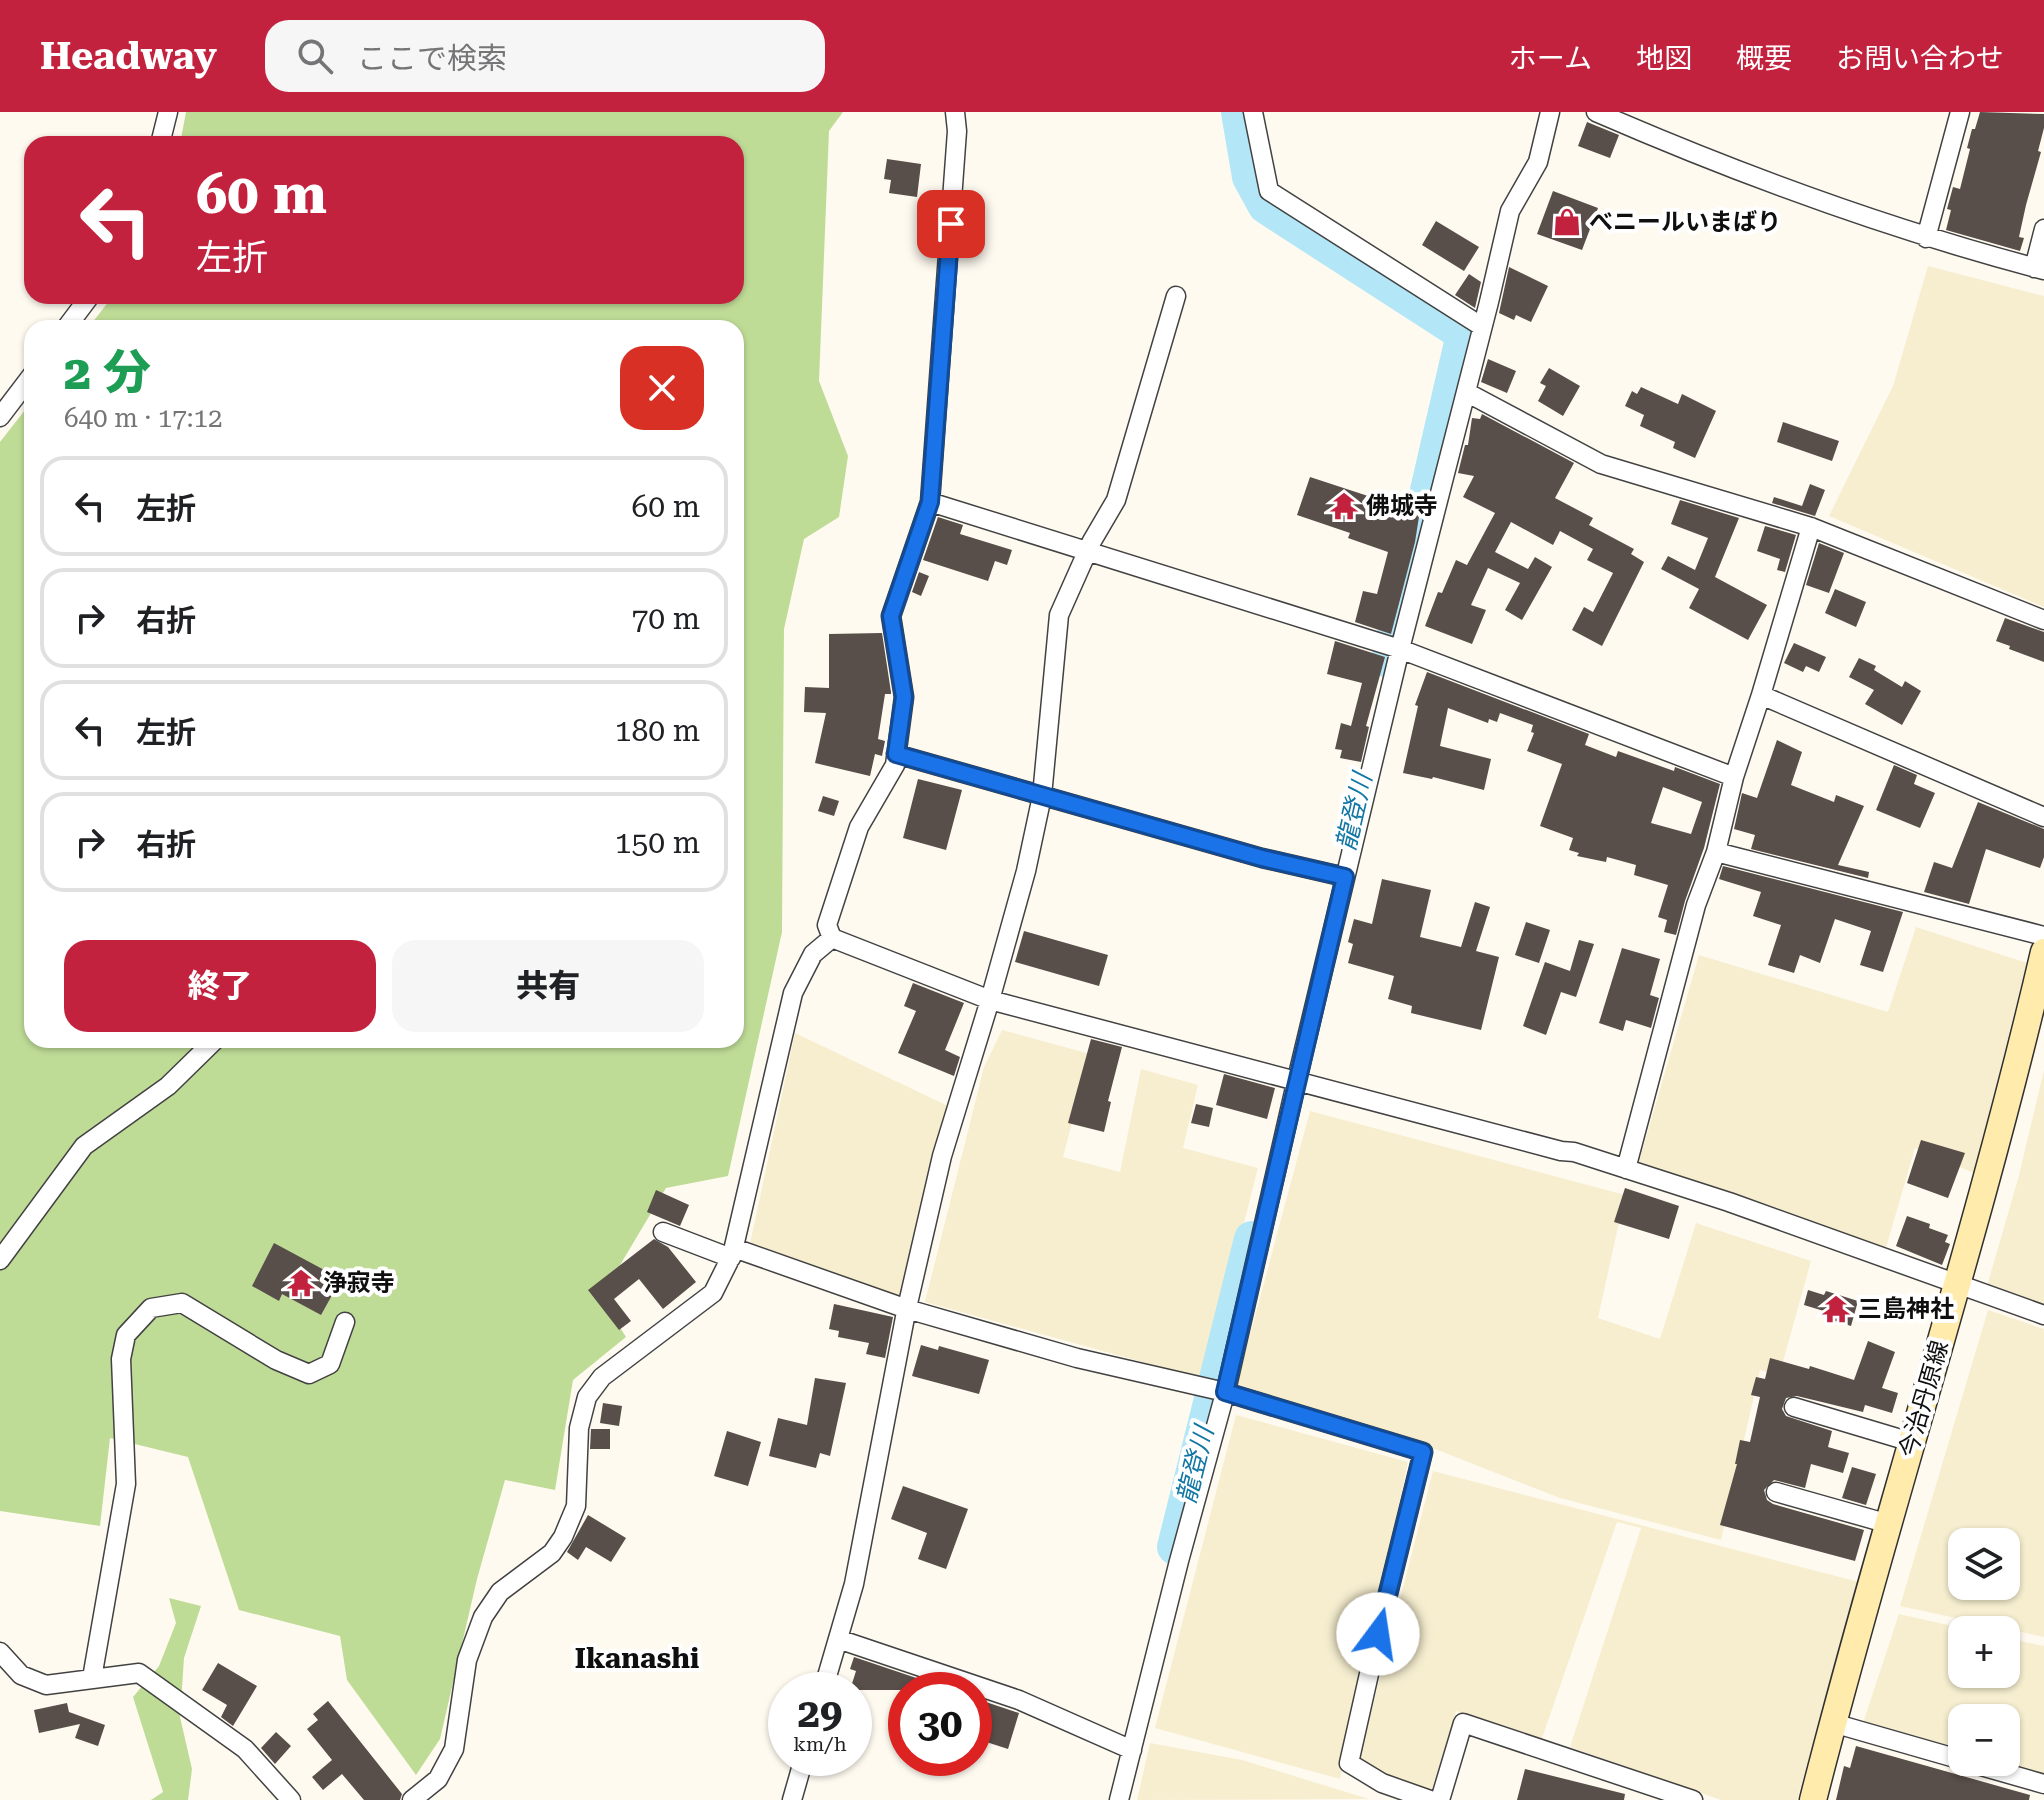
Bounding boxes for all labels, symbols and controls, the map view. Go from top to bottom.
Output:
search box [265,20,825,92]
text: Headway [40,34,217,78]
icon: search [293,34,337,78]
text: ここで検索 [357,41,507,76]
text: ホーム [1509,42,1592,75]
text: 地図 [1636,42,1692,75]
text: 概要 [1736,42,1792,75]
text: お問い合わせ [1836,42,2004,75]
text: 60 m [196,161,327,227]
icon: left [64,168,168,272]
pin [917,190,985,258]
icon: arrive [929,202,973,246]
shop icon: べニールいまばり [1552,207,1582,237]
place label: べニールいまばり [1589,208,1781,236]
text: 左折 [196,237,268,279]
text: 2 分 [64,345,151,401]
button: close [620,346,704,430]
text: 640 m · 17:12 [64,403,223,433]
icon: left [68,484,112,528]
text: 60 m [631,489,700,524]
text: 左折 [136,491,196,526]
temple icon: 佛城寺 [1329,491,1359,521]
place label: 佛城寺 [1366,492,1438,520]
icon: right [68,596,112,640]
text: 70 m [631,601,700,636]
text: 右折 [136,603,196,638]
icon: left [68,708,112,752]
text: 180 m [615,713,700,748]
text: 左折 [136,715,196,750]
water label: 龍登川 [1331,768,1378,853]
icon: right [68,820,112,864]
text: 150 m [615,825,700,860]
text: 右折 [136,827,196,862]
button: 終了 [64,940,376,1032]
button: 共有 [392,940,704,1032]
temple icon: 浄寂寺 [286,1268,316,1298]
place label: 浄寂寺 [323,1269,395,1297]
temple icon: 三島神社 [1821,1294,1851,1324]
place label: 三島神社 [1858,1295,1954,1323]
street label: 今治丹原線 [1894,1337,1954,1461]
water label: 龍登川 [1171,1421,1220,1506]
map controls [1948,1528,2020,1776]
button: layers [1948,1528,2020,1600]
position arrow [1336,1592,1420,1676]
button: + [1948,1616,2020,1688]
district label: Ikanashi [575,1642,699,1675]
speed limit sign: 30 [888,1672,992,1776]
text: 29 [798,1690,842,1737]
button: − [1948,1704,2020,1776]
text: km/h [793,1732,847,1756]

